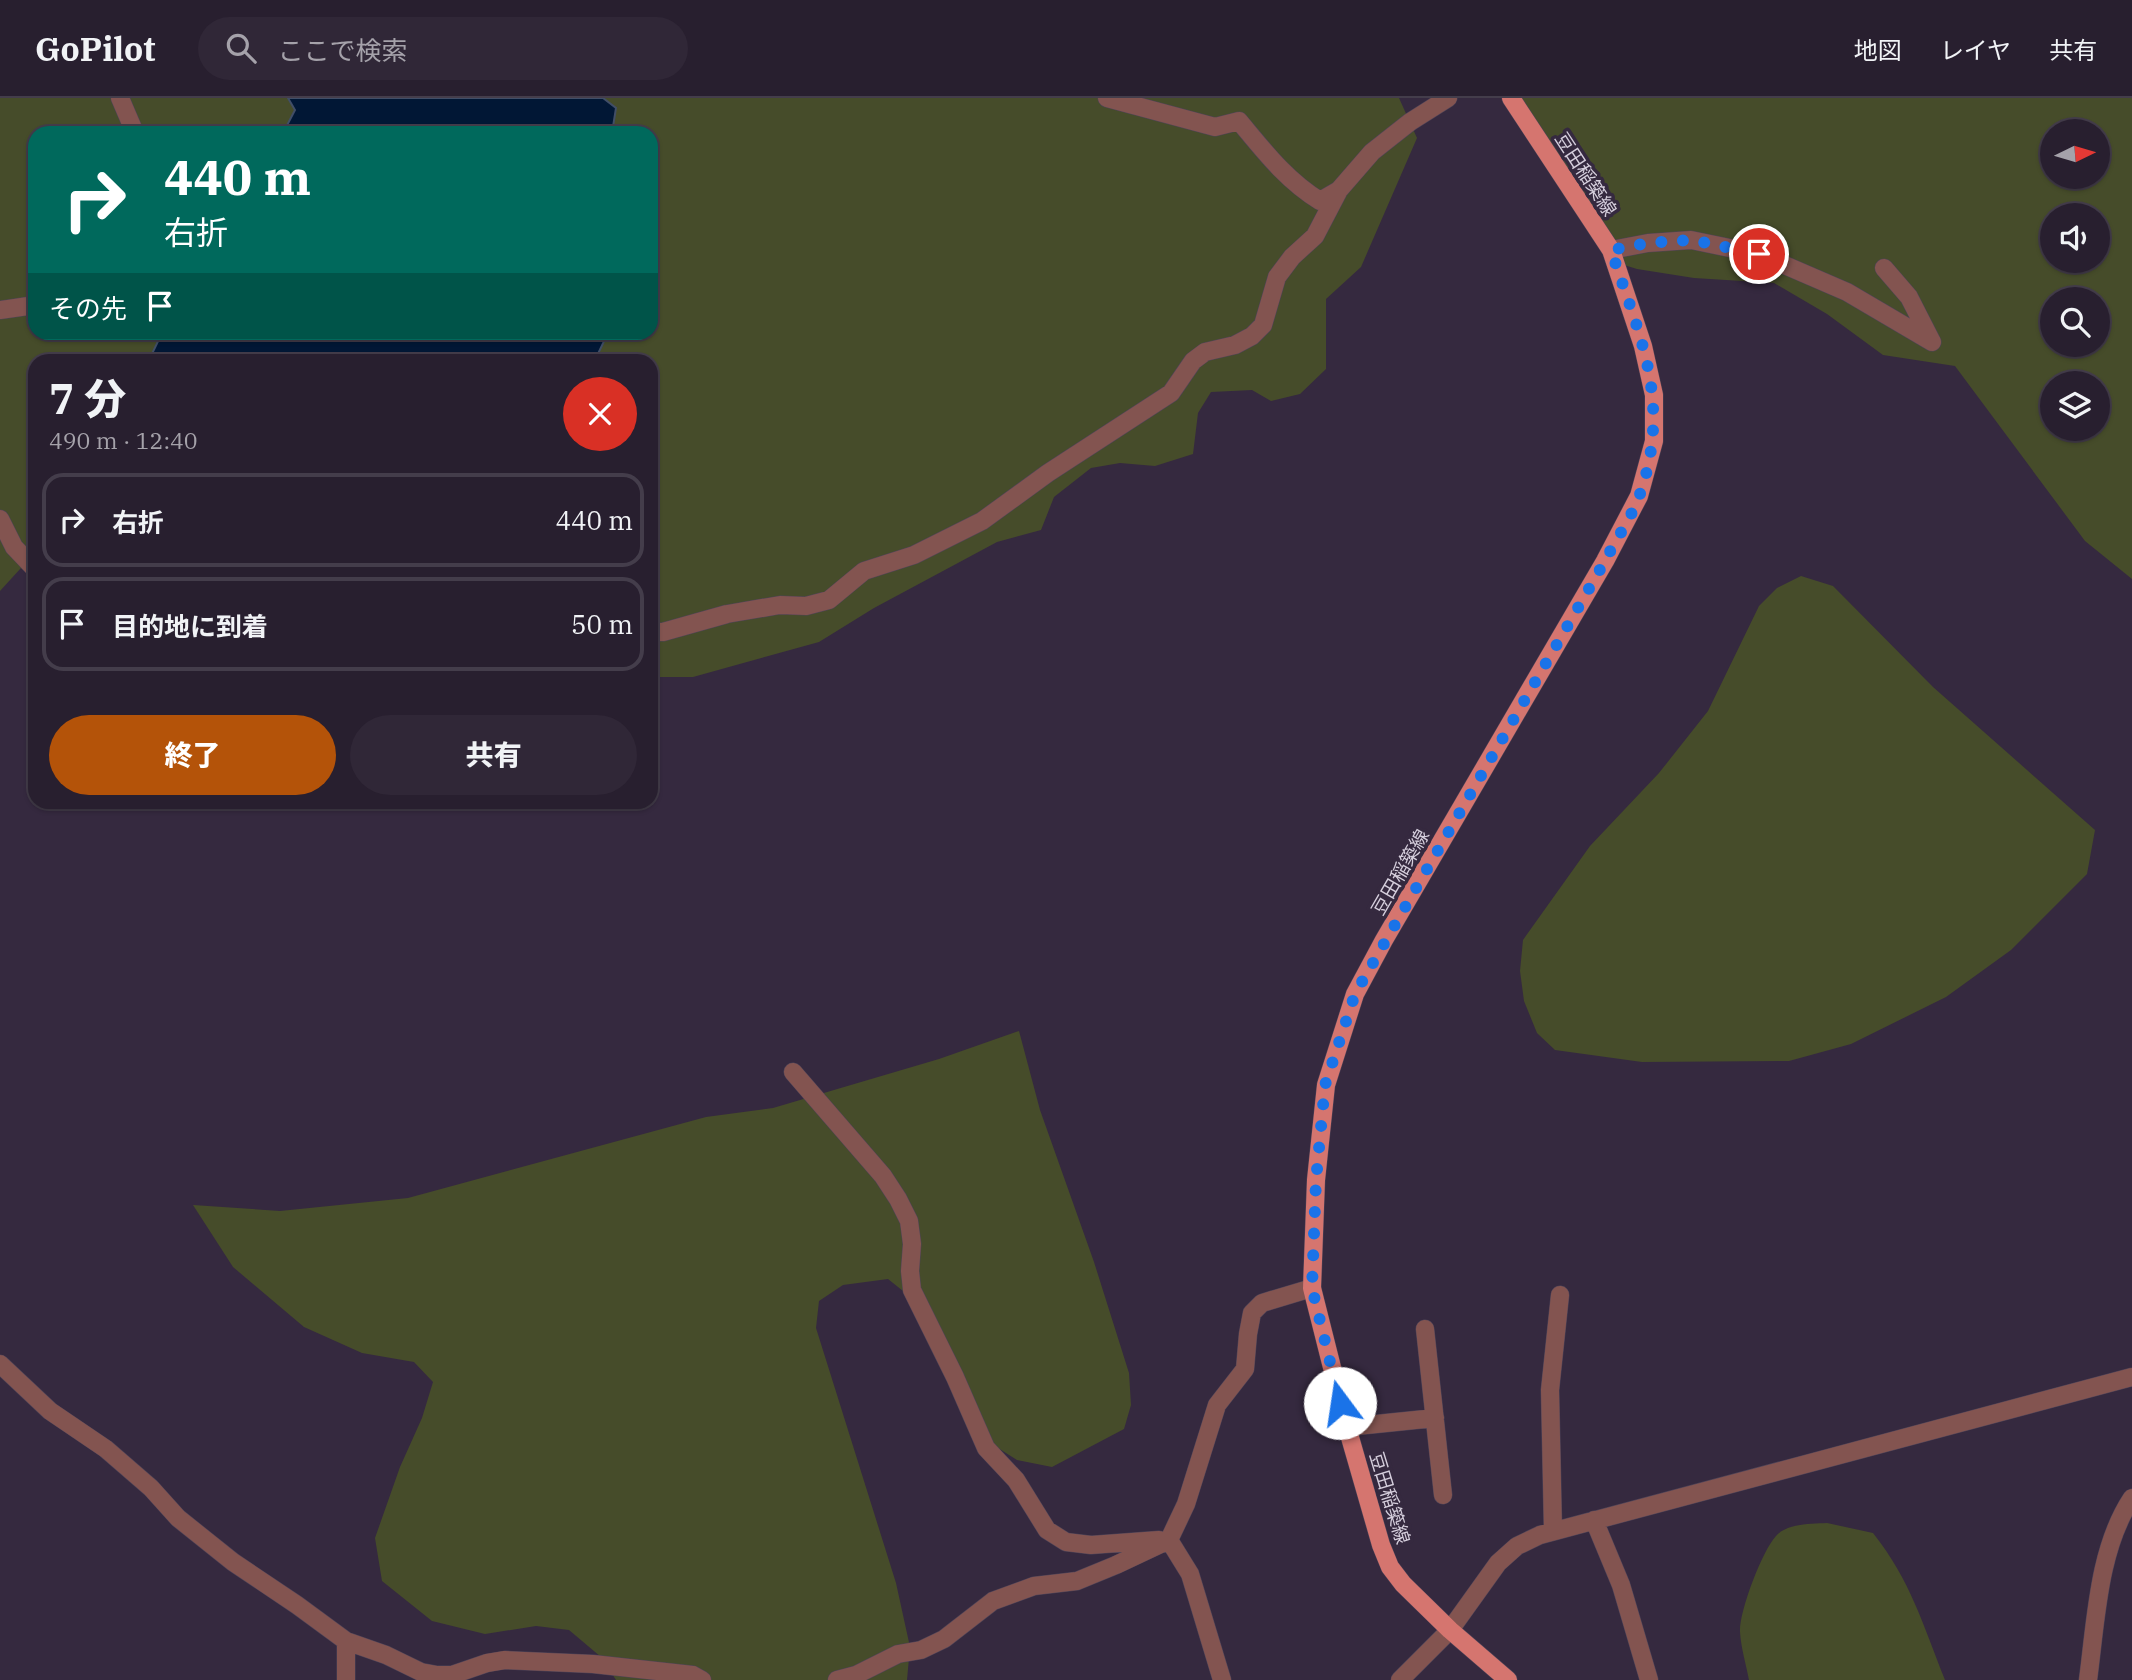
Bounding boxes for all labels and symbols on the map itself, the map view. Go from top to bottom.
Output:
north arrow [2040,119,2110,189]
street label: 豆田稲築線 [1550,128,1622,220]
pin [1729,224,1789,284]
street label: 豆田稲築線 [1366,825,1434,919]
position arrow [1303,1366,1377,1440]
street label: 豆田稲築線 [1365,1449,1415,1547]

